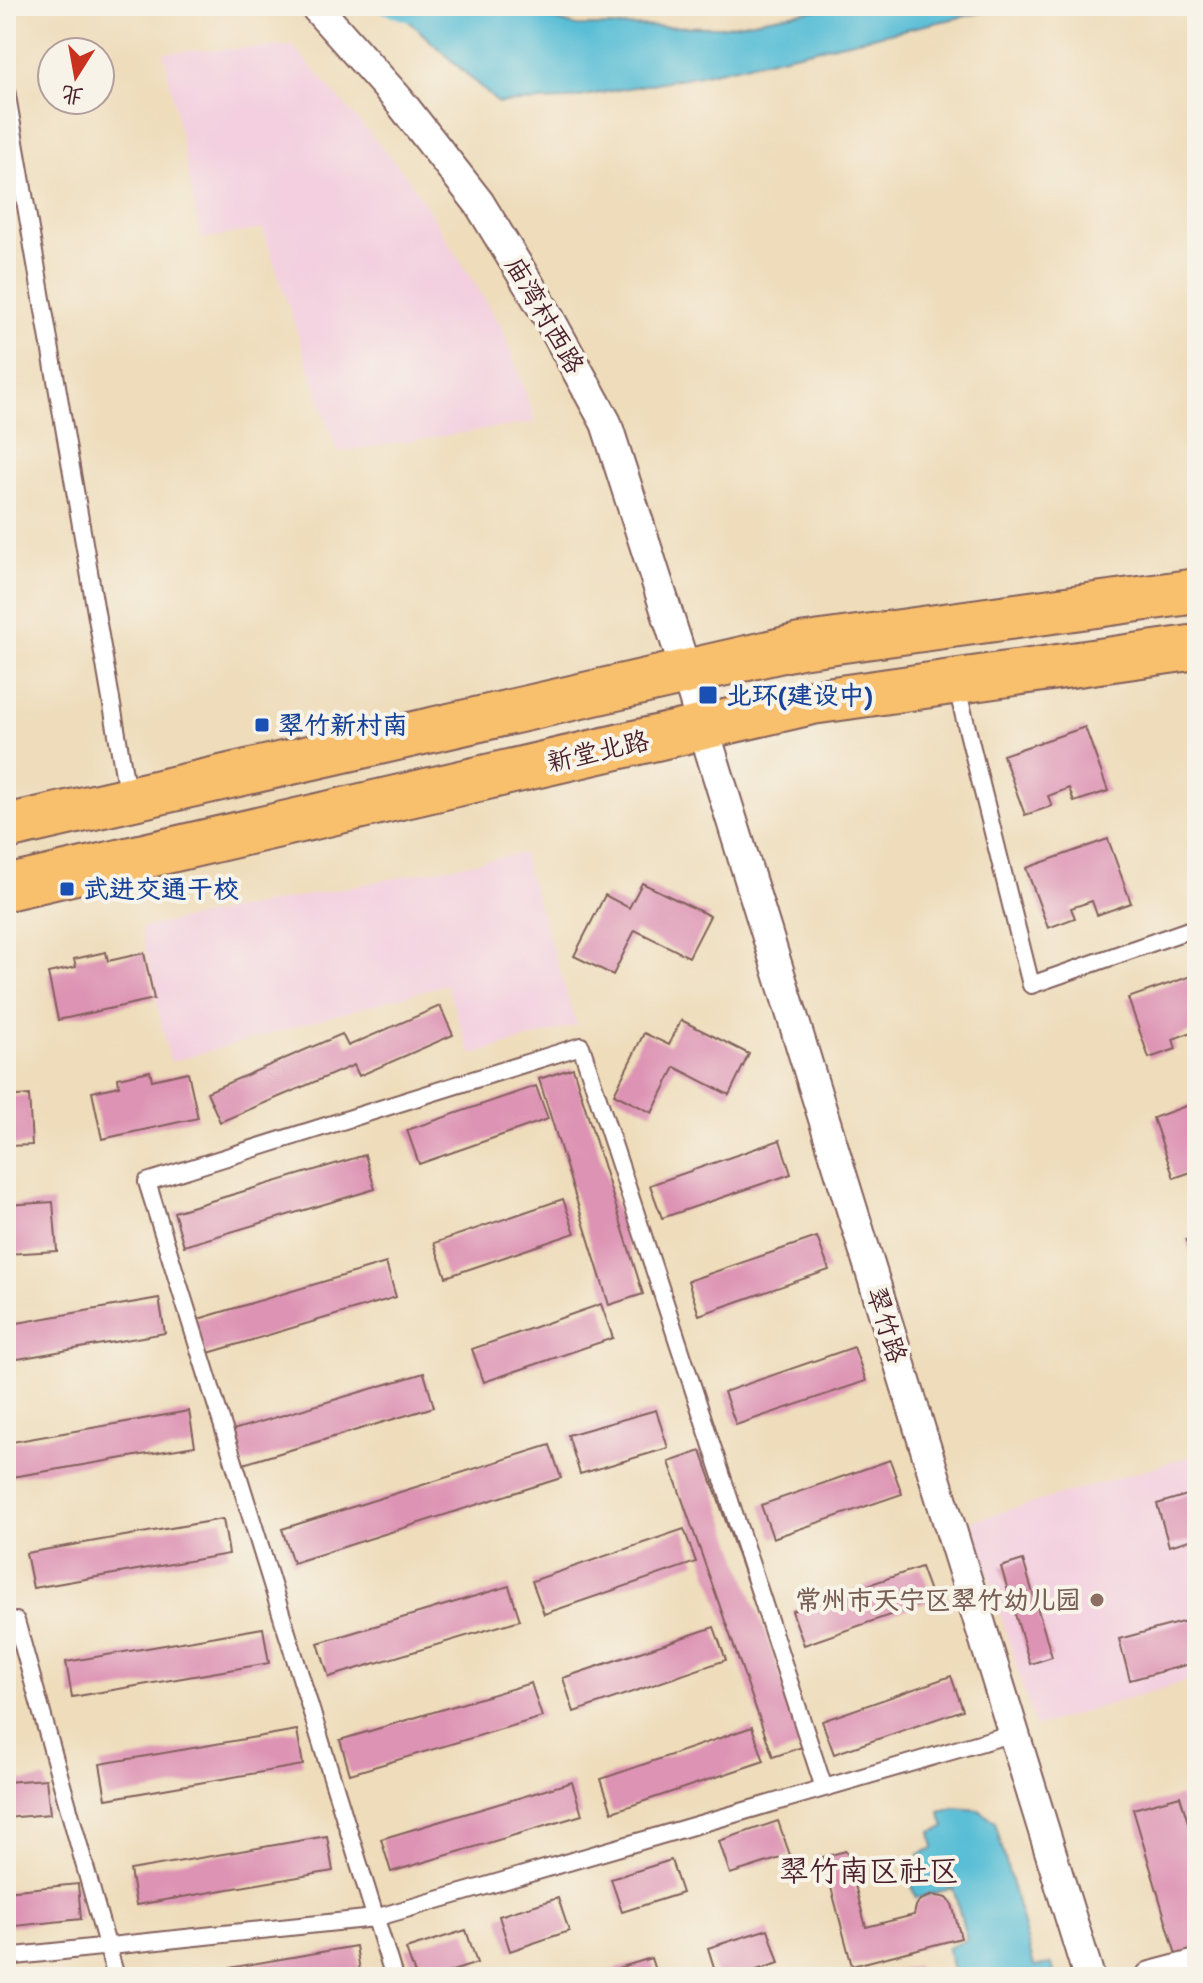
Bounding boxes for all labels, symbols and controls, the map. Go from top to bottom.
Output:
north arrow [36,36,116,116]
text: 北 [59,80,86,110]
street label: 庙湾村西路 [499,251,591,379]
place label: 北环(建设中) [726,679,873,711]
marker: 北环(建设中) [697,684,719,706]
place label: 翠竹新村南 [278,709,408,741]
marker: 翠竹新村南 [253,716,271,734]
street label: 新堂北路 [544,724,652,778]
place label: 武进交通干校 [83,873,239,905]
marker: 武进交通干校 [58,880,76,898]
street label: 翠竹路 [860,1283,914,1367]
place label: 常州市天宁区翠竹幼儿园 [795,1584,1081,1616]
marker: 常州市天宁区翠竹幼儿园 [1088,1591,1106,1609]
district label: 翠竹南区社区 [779,1852,959,1889]

